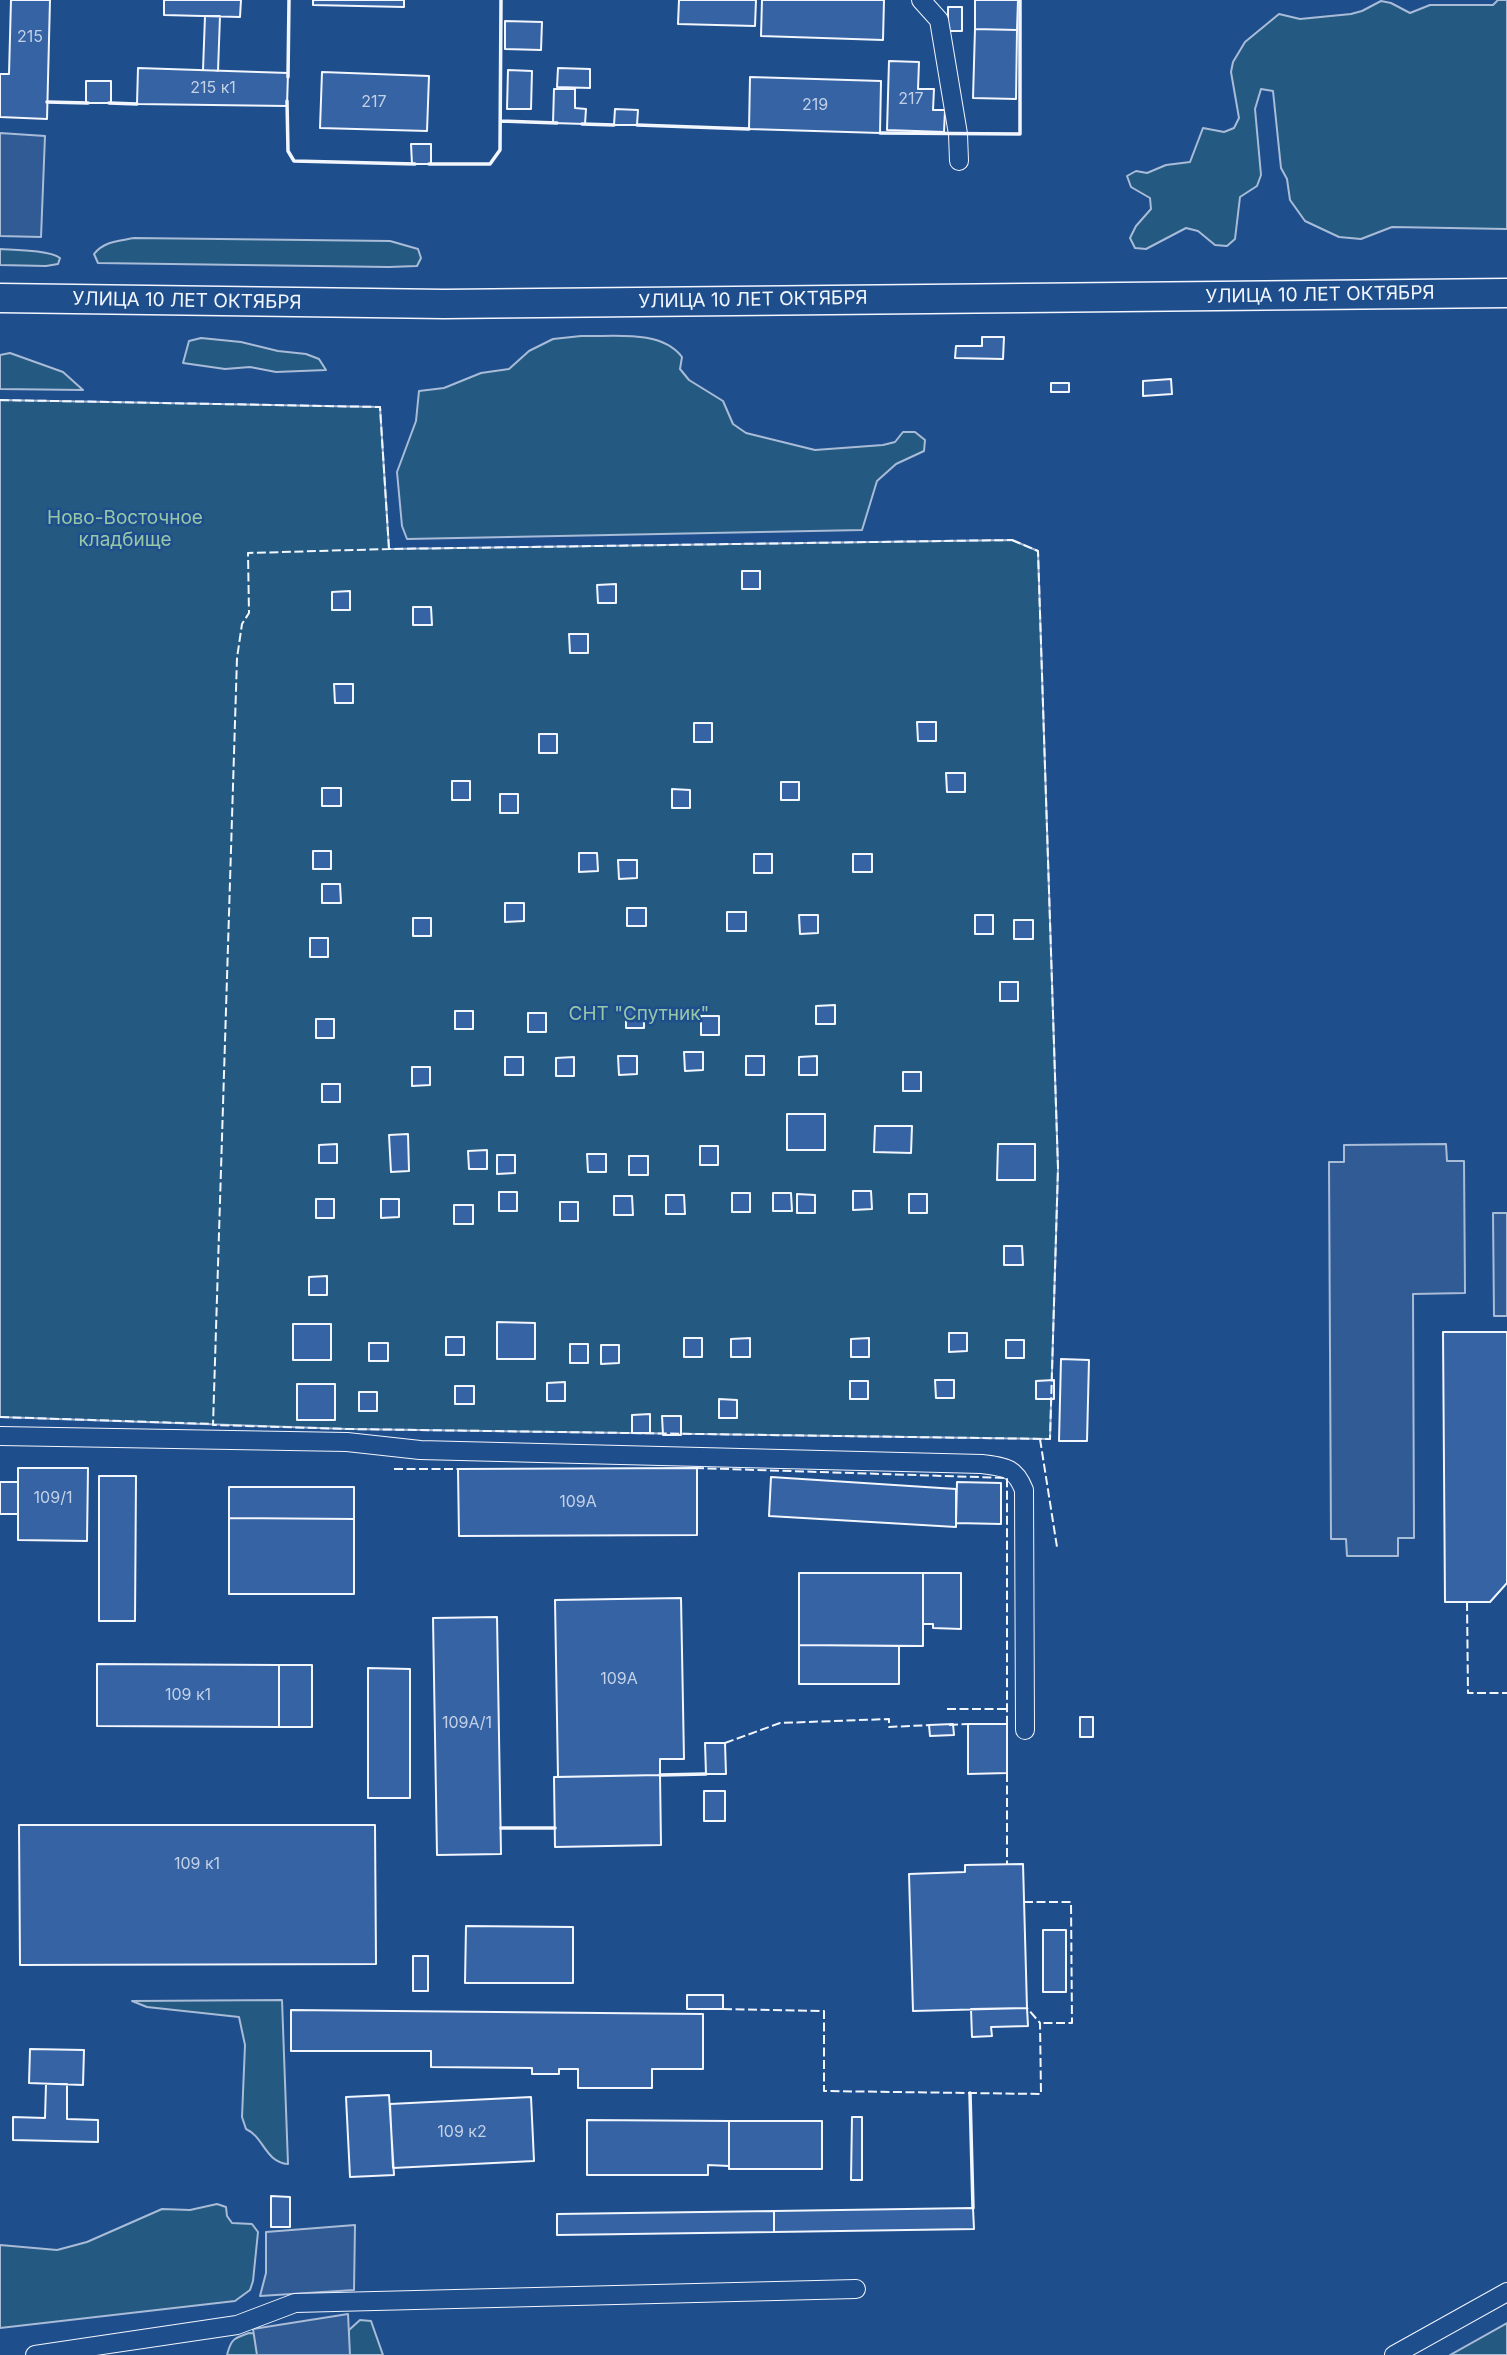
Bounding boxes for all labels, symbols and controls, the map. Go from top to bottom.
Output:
house number: 215 [17,27,43,47]
house number: 215 к1 [190,78,236,98]
house number: 217 [898,89,924,109]
house number: 217 [361,92,387,112]
house number: 219 [802,95,828,115]
street label: УЛИЦА 10 ЛЕТ ОКТЯБРЯ [1205,282,1435,308]
street label: УЛИЦА 10 ЛЕТ ОКТЯБРЯ [638,287,868,313]
street label: УЛИЦА 10 ЛЕТ ОКТЯБРЯ [72,288,302,314]
park label: Ново-Восточное кладбище [47,507,203,551]
park label: СНТ "Спутник" [569,1003,709,1025]
house number: 109/1 [34,1488,72,1508]
house number: 109А [559,1492,597,1512]
house number: 109А [600,1669,638,1689]
house number: 109 к1 [165,1685,211,1705]
house number: 109А/1 [442,1713,492,1733]
house number: 109 к1 [174,1854,220,1874]
house number: 109 к2 [437,2122,487,2142]

